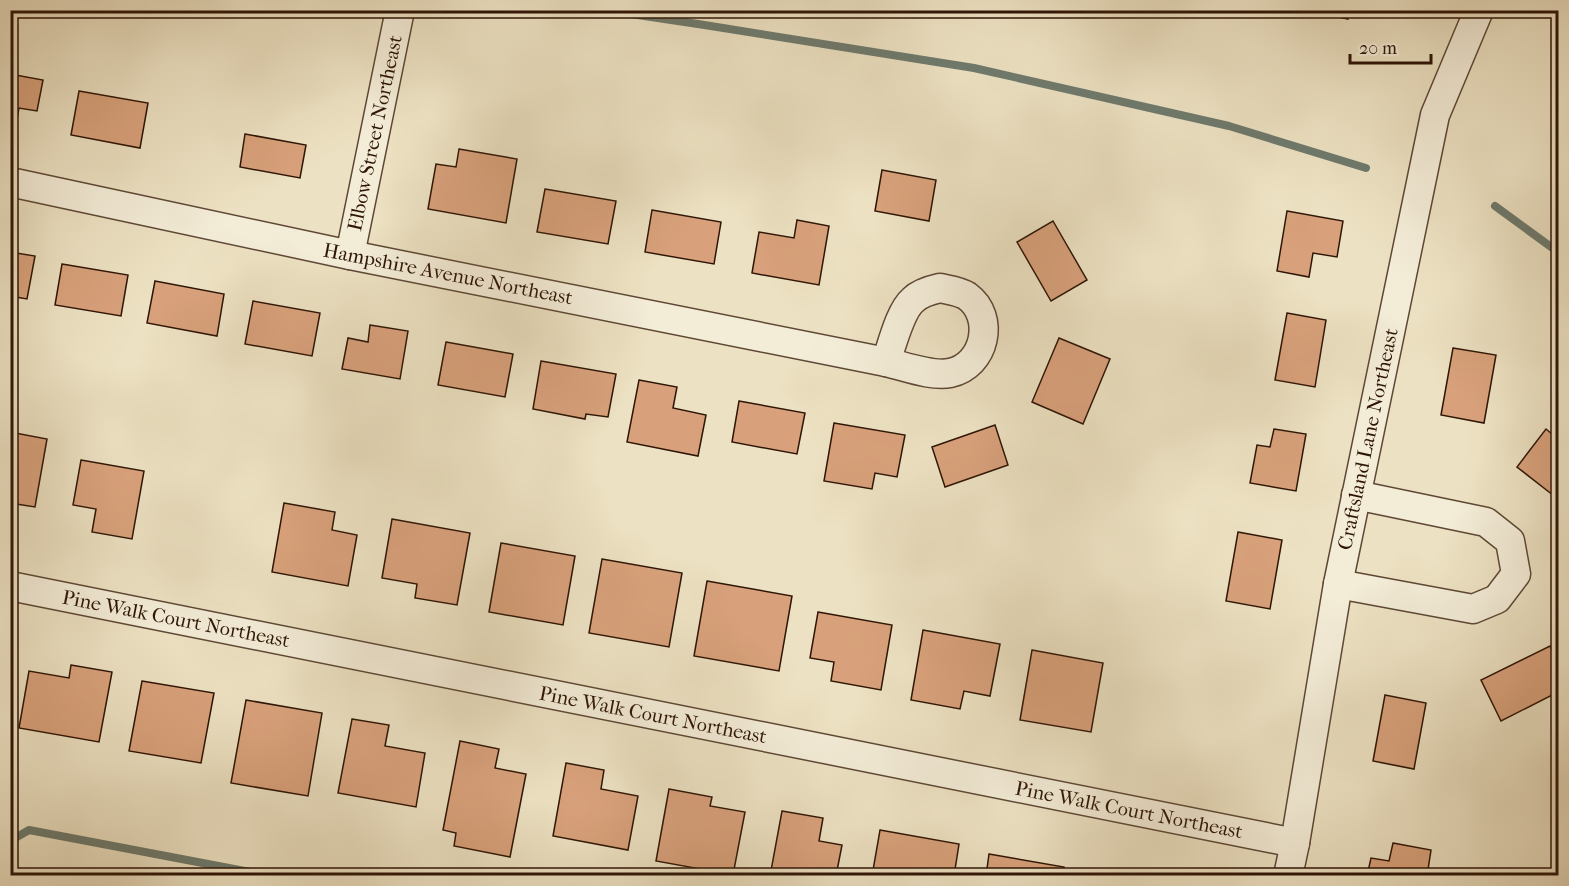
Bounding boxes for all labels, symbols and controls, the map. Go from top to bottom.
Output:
scale bar [1350,27,1431,65]
street label: Elbow Street Northeast [343,33,407,233]
text: 20 m [1359,38,1397,59]
street label: Hampshire Avenue Northeast [321,239,575,309]
street label: Craftsland Lane Northeast [1333,326,1403,552]
street label: Pine Walk Court Northeast [60,586,292,652]
street label: Pine Walk Court Northeast [537,682,769,748]
street label: Pine Walk Court Northeast [1013,777,1245,843]

